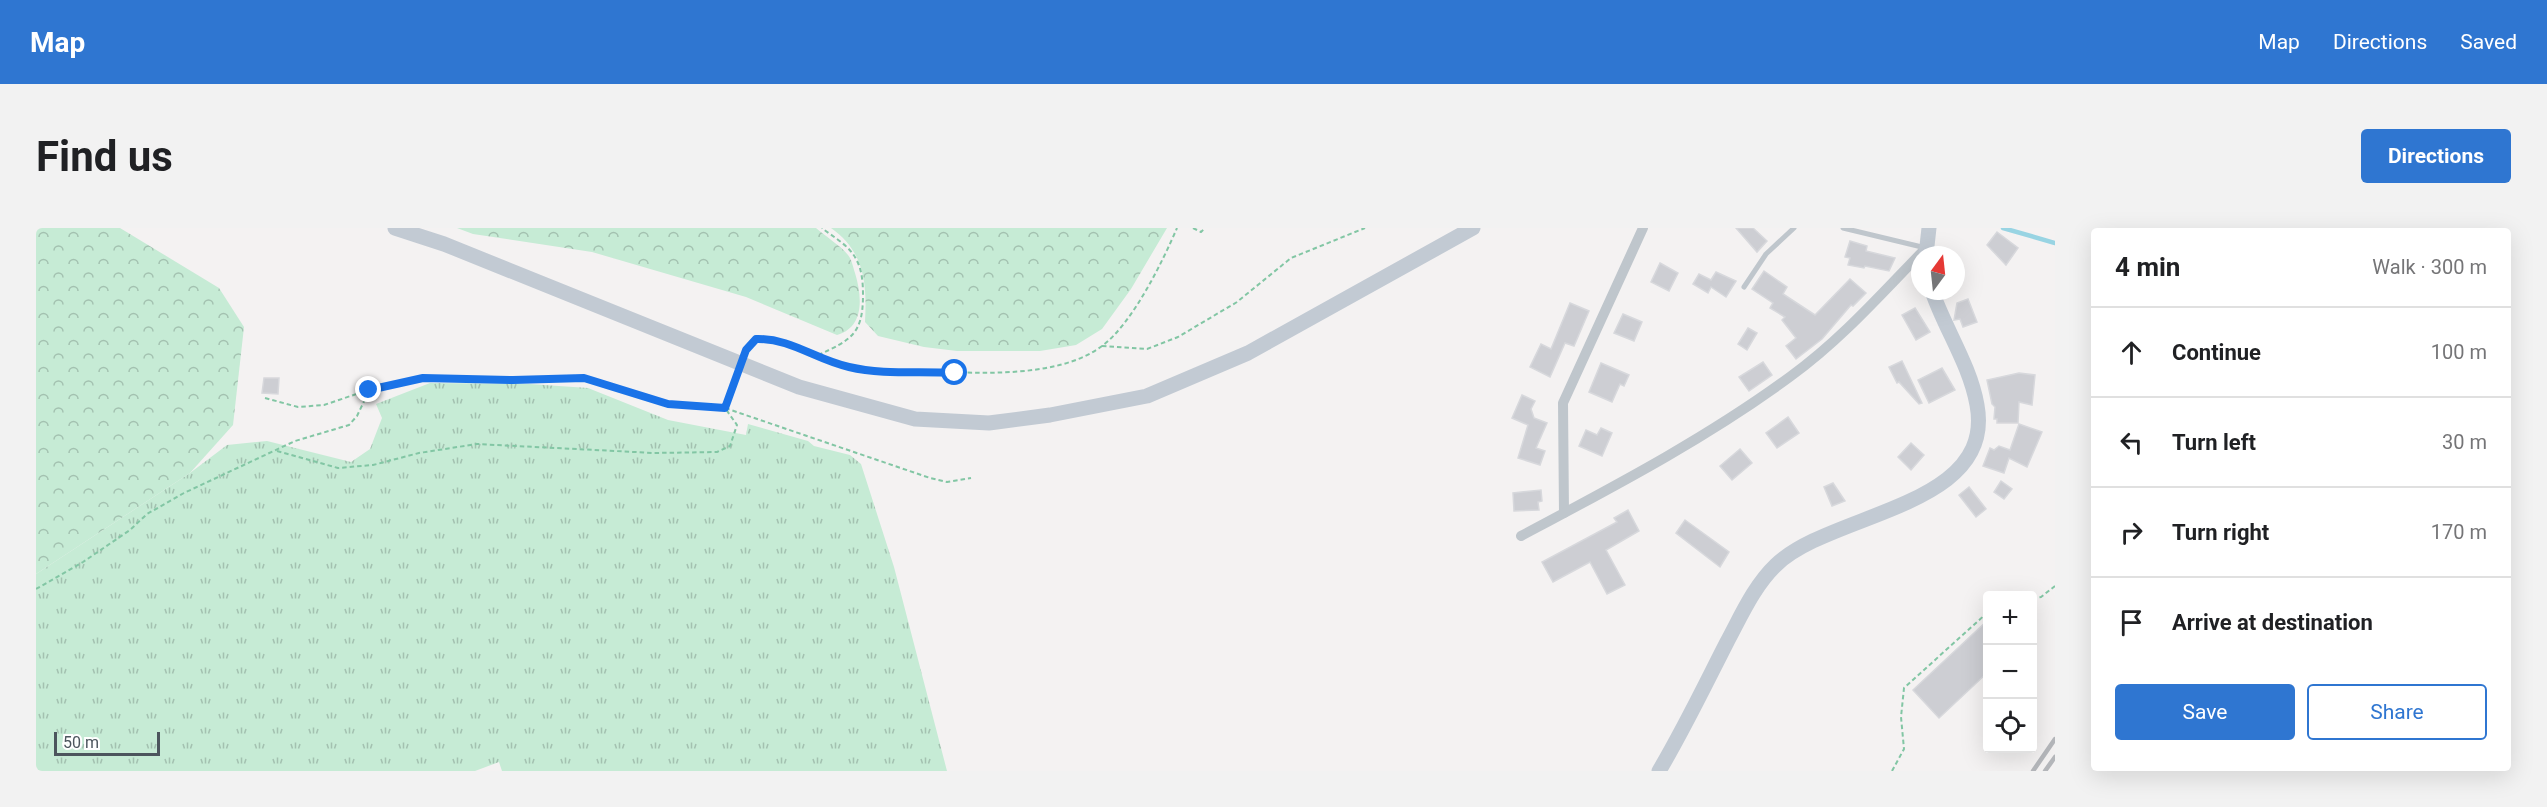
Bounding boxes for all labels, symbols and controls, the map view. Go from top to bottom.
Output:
text: Map [30,26,85,59]
text: Map [2258,30,2300,54]
text: Directions [2333,30,2427,54]
text: Saved [2460,30,2517,54]
button: Directions [2361,129,2511,183]
text: Find us [36,132,173,181]
north arrow [1911,246,1965,300]
text: 4 min [2115,252,2180,282]
text: Walk · 300 m [2372,255,2487,279]
icon: ahead [2115,336,2148,369]
text: Continue [2172,340,2261,365]
text: 100 m [2431,340,2487,364]
route start [941,359,967,385]
route end [355,376,381,402]
icon: left [2115,426,2148,459]
text: Turn left [2172,430,2256,455]
text: 30 m [2442,430,2487,454]
icon: right [2115,516,2148,549]
text: Turn right [2172,520,2269,545]
text: 170 m [2431,520,2487,544]
map controls [1983,591,2037,753]
button: + [1983,591,2037,645]
icon: arrive [2115,606,2148,639]
text: Arrive at destination [2172,610,2373,635]
button: − [1983,645,2037,699]
button: Save [2115,684,2295,740]
button: Share [2307,684,2487,740]
button: locate [1983,699,2037,753]
scale bar [54,729,160,756]
text: 50 m [63,733,99,752]

